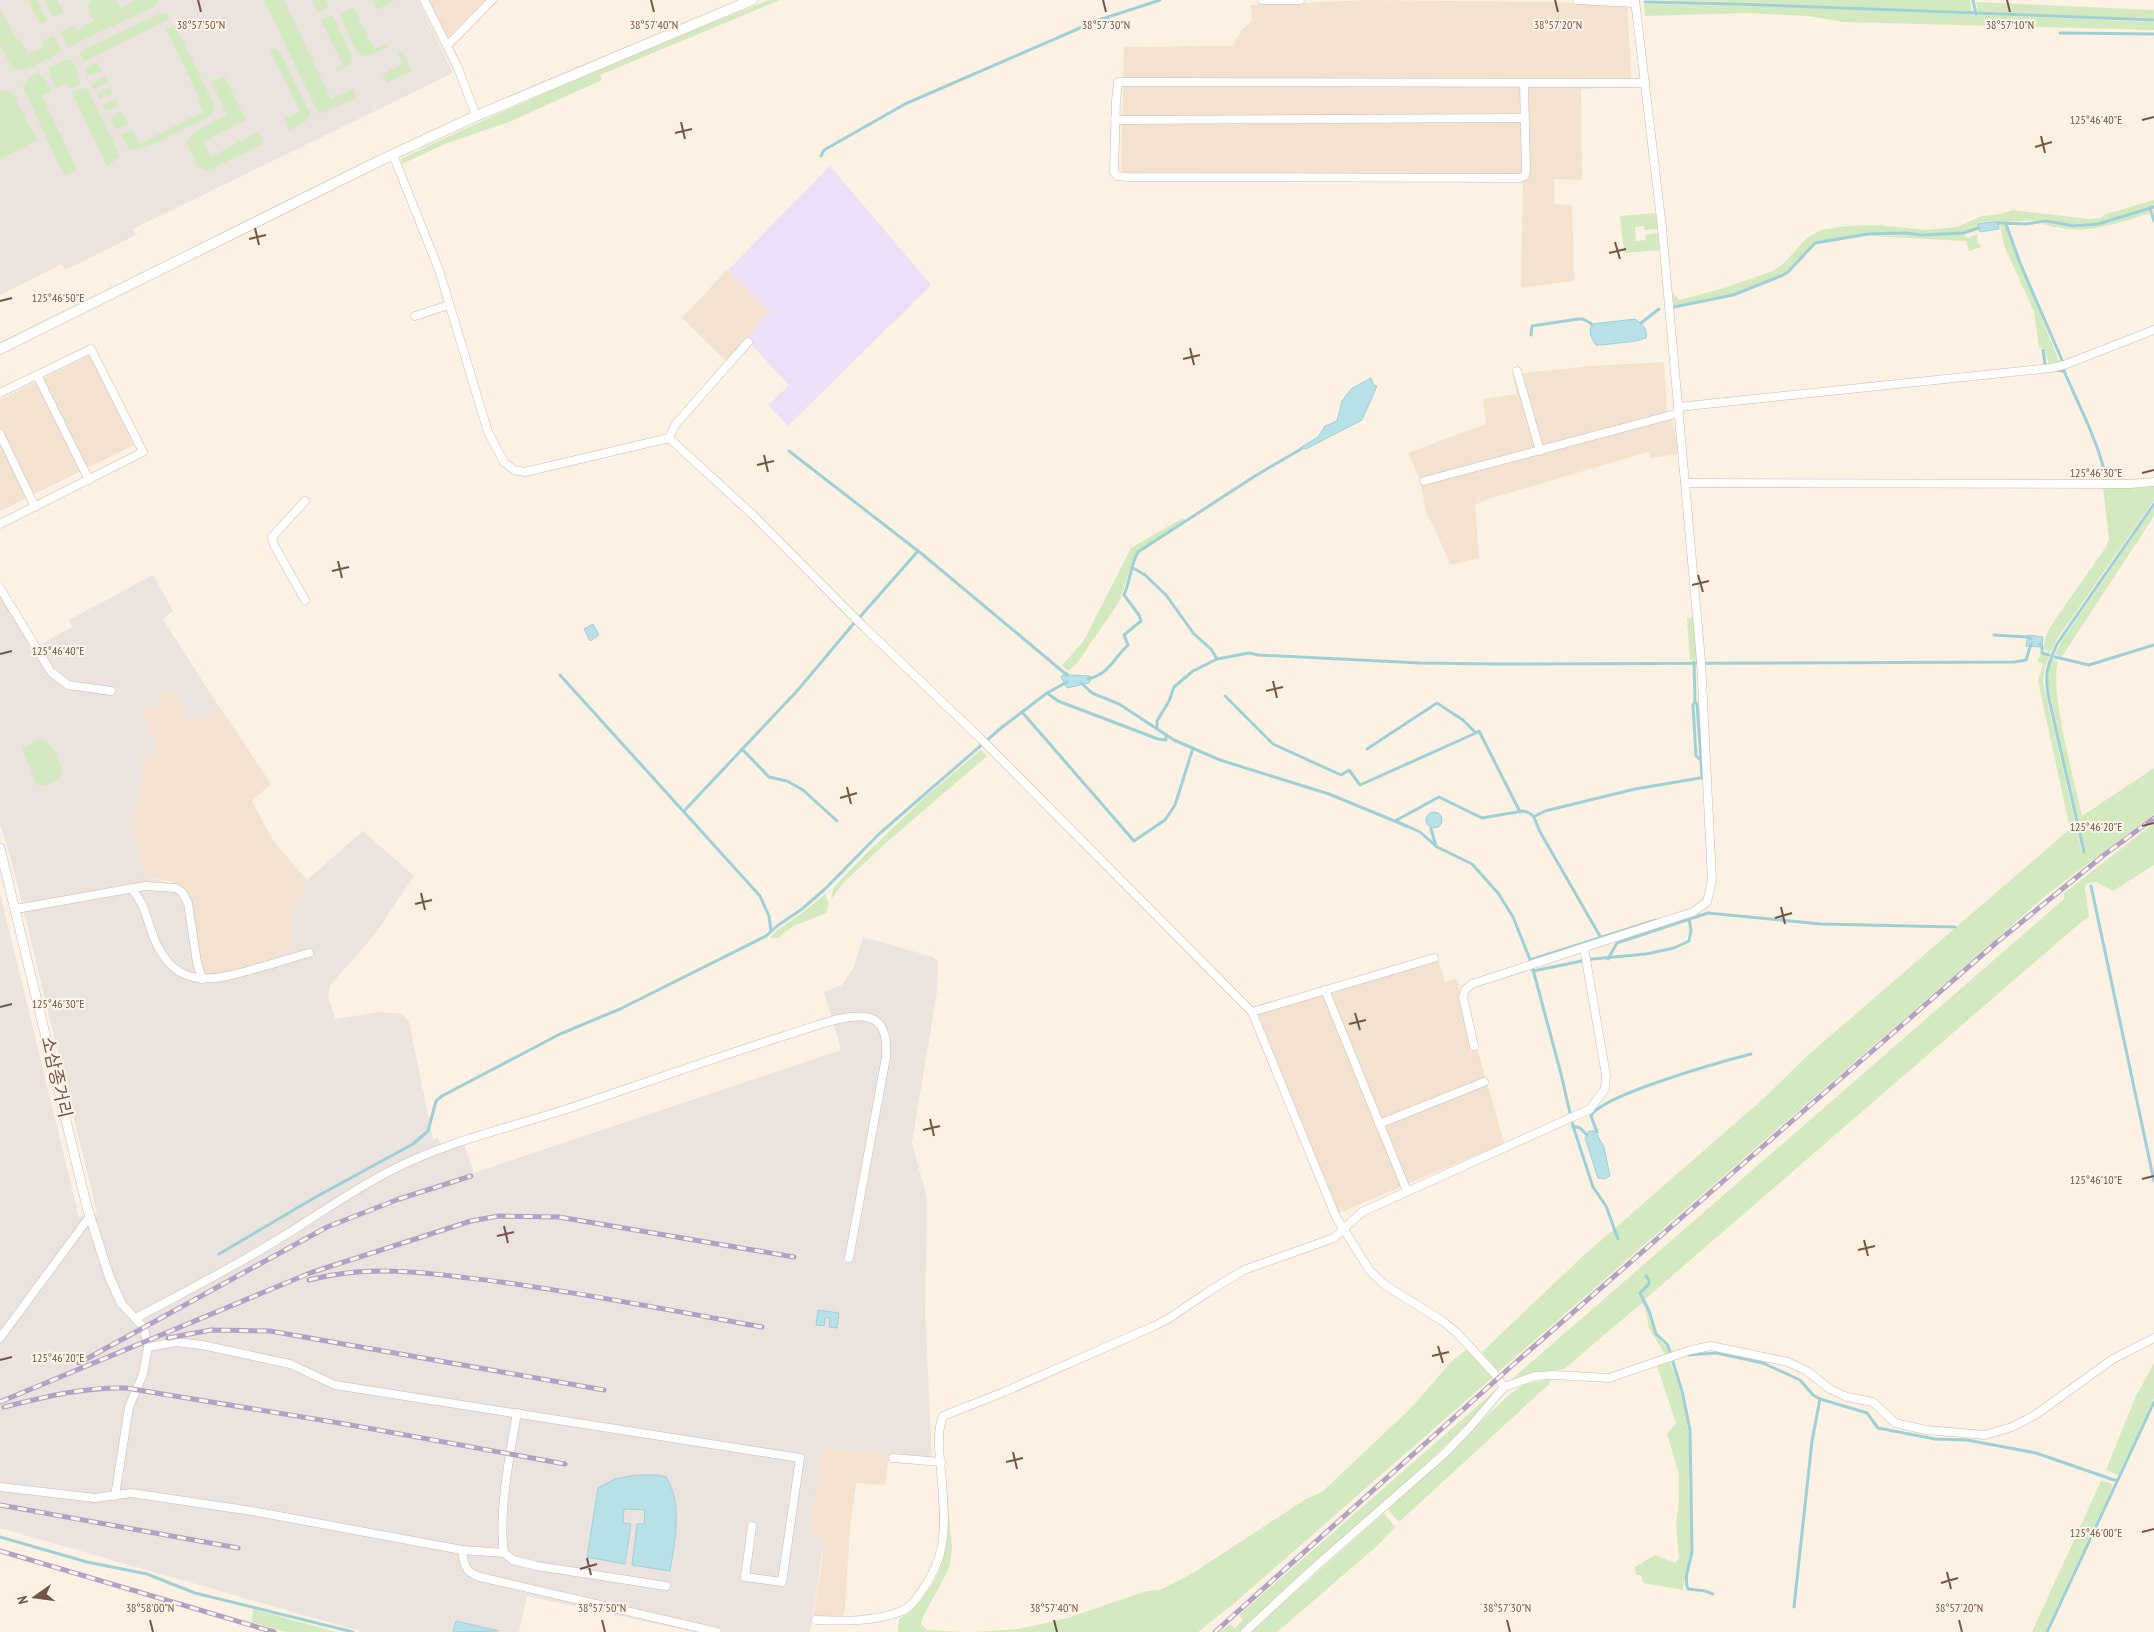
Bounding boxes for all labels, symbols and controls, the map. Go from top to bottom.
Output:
text: 38°57'50"N [177,17,225,32]
text: 38°57'40"N [630,17,678,32]
text: 38°57'30"N [1082,17,1130,32]
text: 38°57'20"N [1534,17,1582,32]
text: 38°57'10"N [1986,17,2034,32]
text: 125°46'40"E [2070,112,2122,127]
text: 125°46'50"E [32,290,84,305]
text: 125°46'30"E [2070,465,2122,480]
text: 125°46'40"E [32,643,84,658]
text: 125°46'20"E [2070,819,2122,834]
text: 125°46'30"E [32,996,84,1011]
street label: 소삼종거리 [36,1034,78,1120]
text: 125°46'10"E [2070,1172,2122,1187]
text: 125°46'20"E [32,1350,84,1365]
text: 125°46'00"E [2070,1525,2122,1540]
north arrow [10,1572,60,1622]
text: N [13,1594,32,1606]
text: 38°58'00"N [126,1600,174,1615]
text: 38°57'50"N [578,1600,626,1615]
text: 38°57'40"N [1030,1600,1078,1615]
text: 38°57'30"N [1483,1600,1531,1615]
text: 38°57'20"N [1935,1600,1983,1615]

